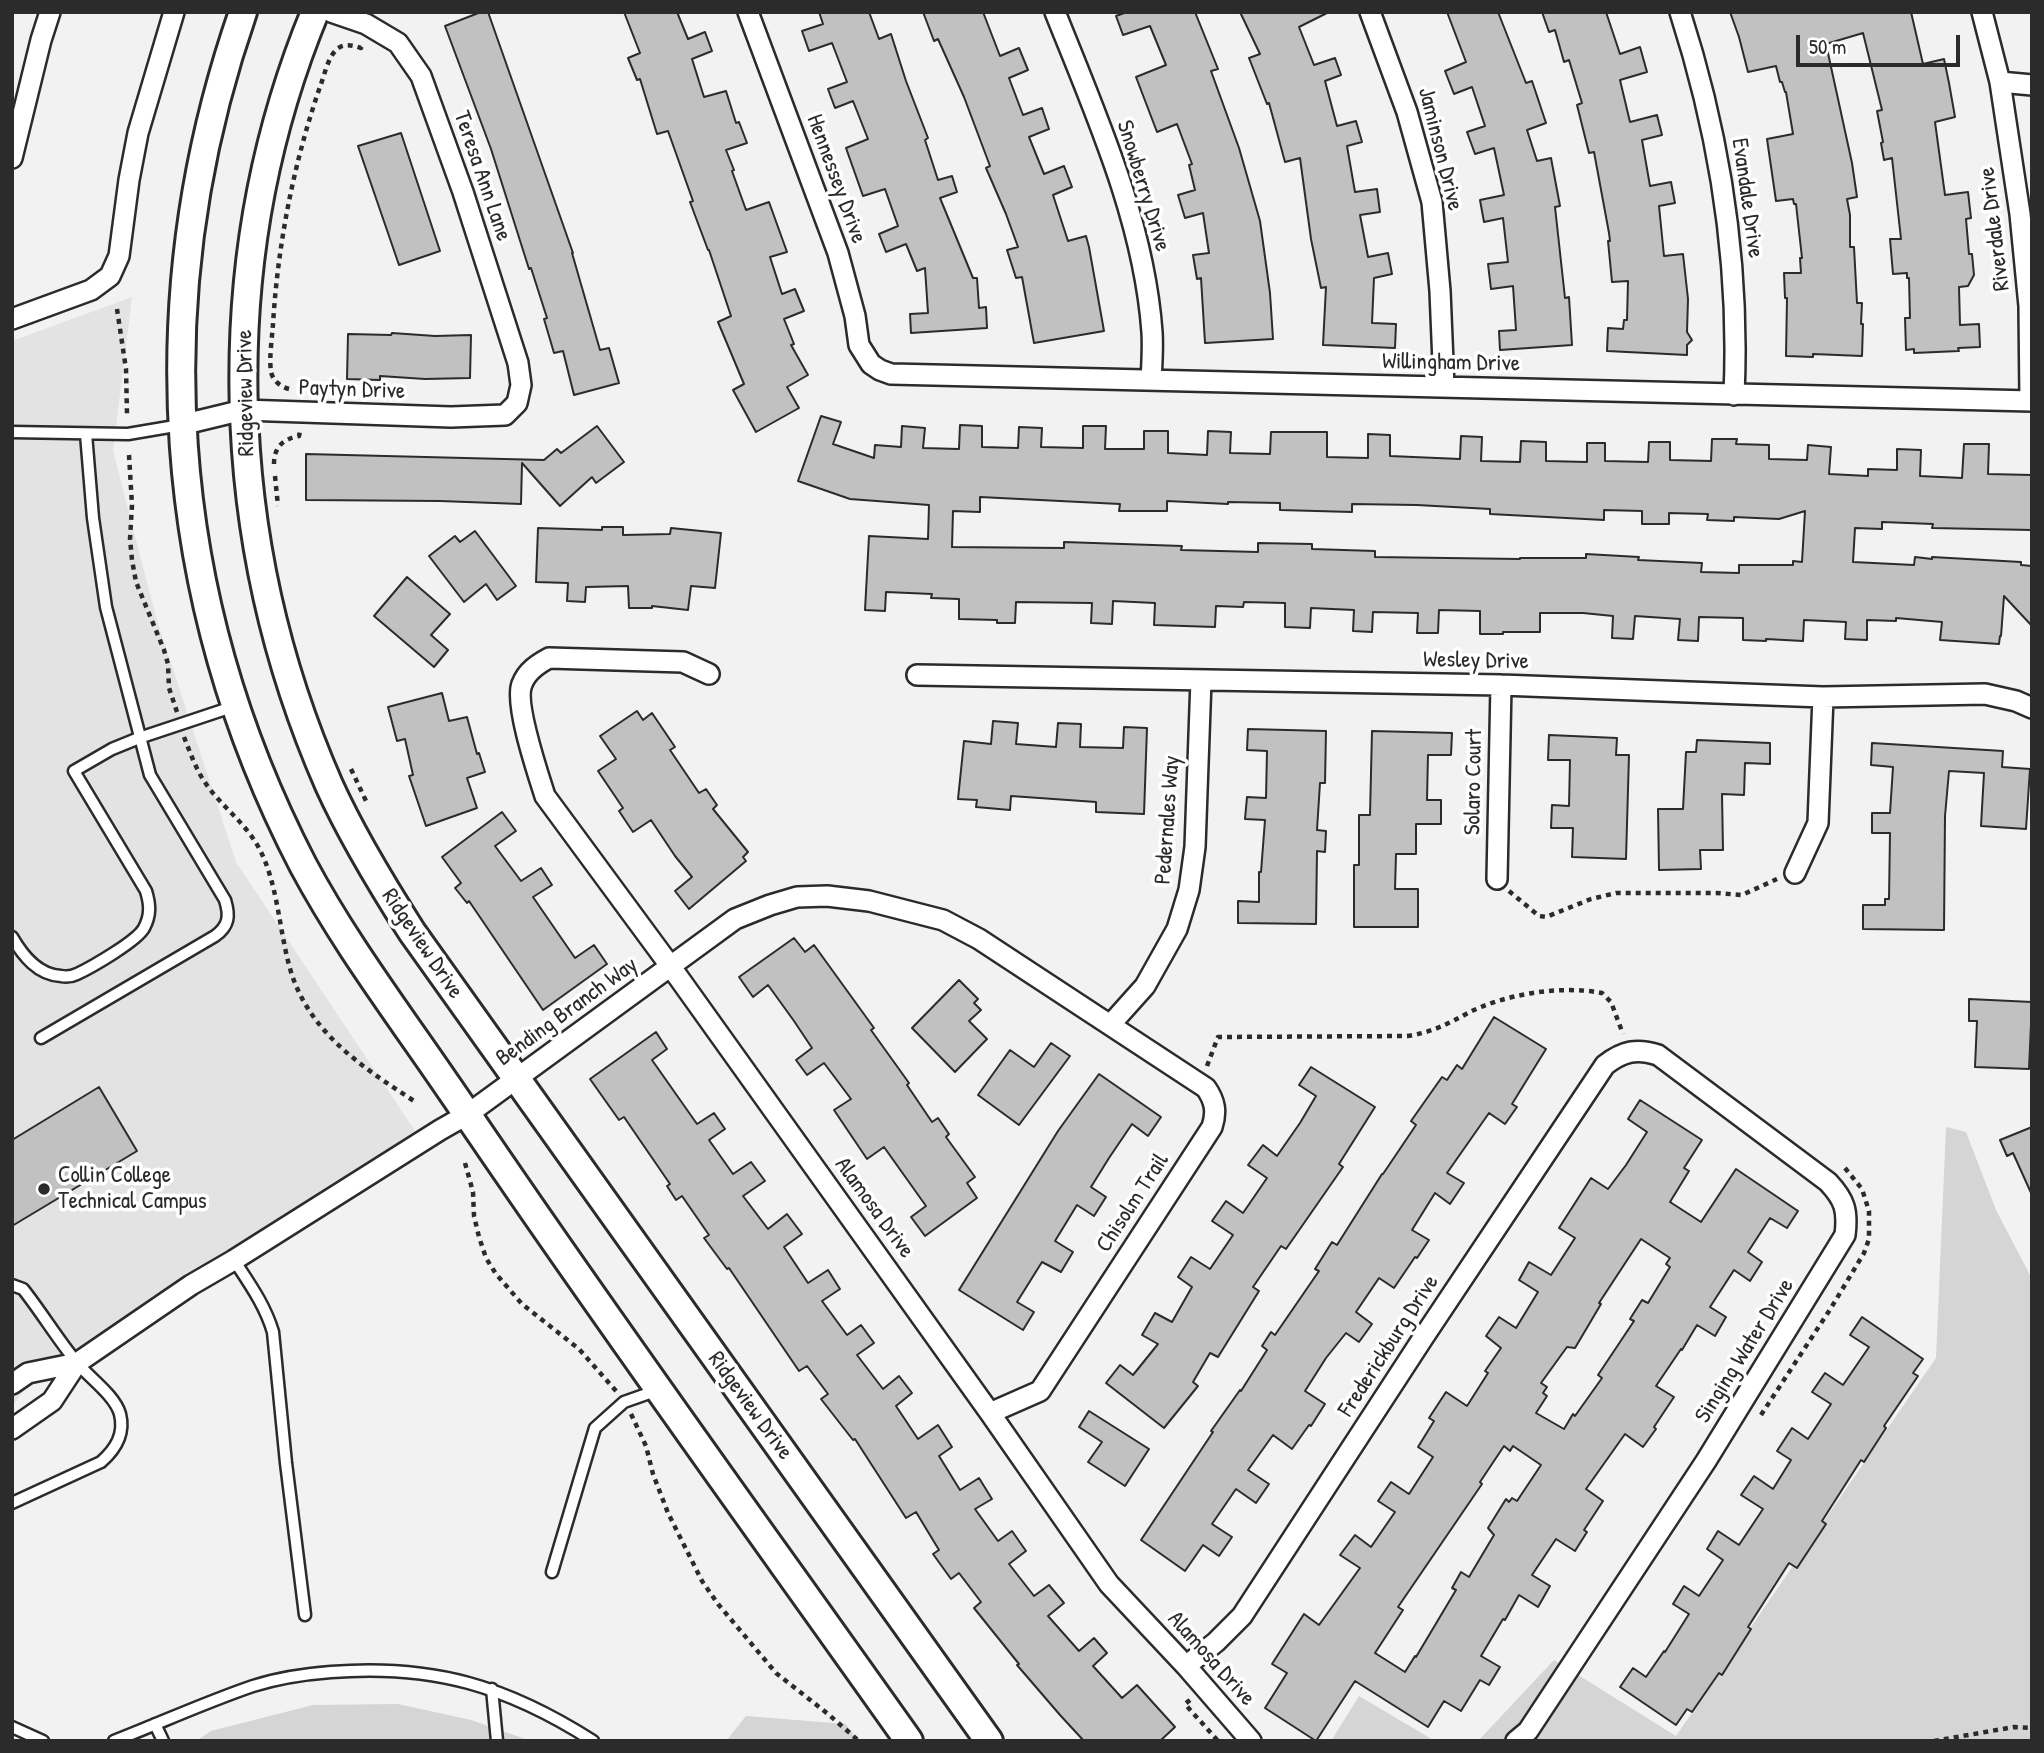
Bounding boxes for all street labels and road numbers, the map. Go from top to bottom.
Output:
street label: Jaminson Drive [1411,85,1469,213]
street label: Teresa Ann Lane [447,107,517,245]
street label: Hennessey Drive [800,111,872,247]
street label: Snowberry Drive [1110,117,1176,255]
street label: Evandale Drive [1725,136,1769,260]
street label: Riverdale Drive [1974,165,2016,293]
street label: Ridgeview Drive [231,329,261,457]
street label: Willingham Drive [1382,348,1520,378]
street label: Paytyn Drive [298,374,406,406]
street label: Wesley Drive [1423,646,1529,676]
street label: Solaro Court [1459,729,1489,835]
street label: Pedernales Way [1150,755,1186,885]
street label: Ridgeview Drive [375,884,469,1004]
street label: Bending Branch Way [491,951,643,1073]
street label: Chisolm Trail [1091,1148,1175,1258]
street label: Alamosa Drive [828,1152,920,1264]
street label: Frederickburg Drive [1333,1270,1445,1422]
street label: Singing Water Drive [1690,1274,1800,1428]
street label: Ridgeview Drive [702,1347,798,1465]
street label: Alamosa Drive [1161,1606,1261,1712]

